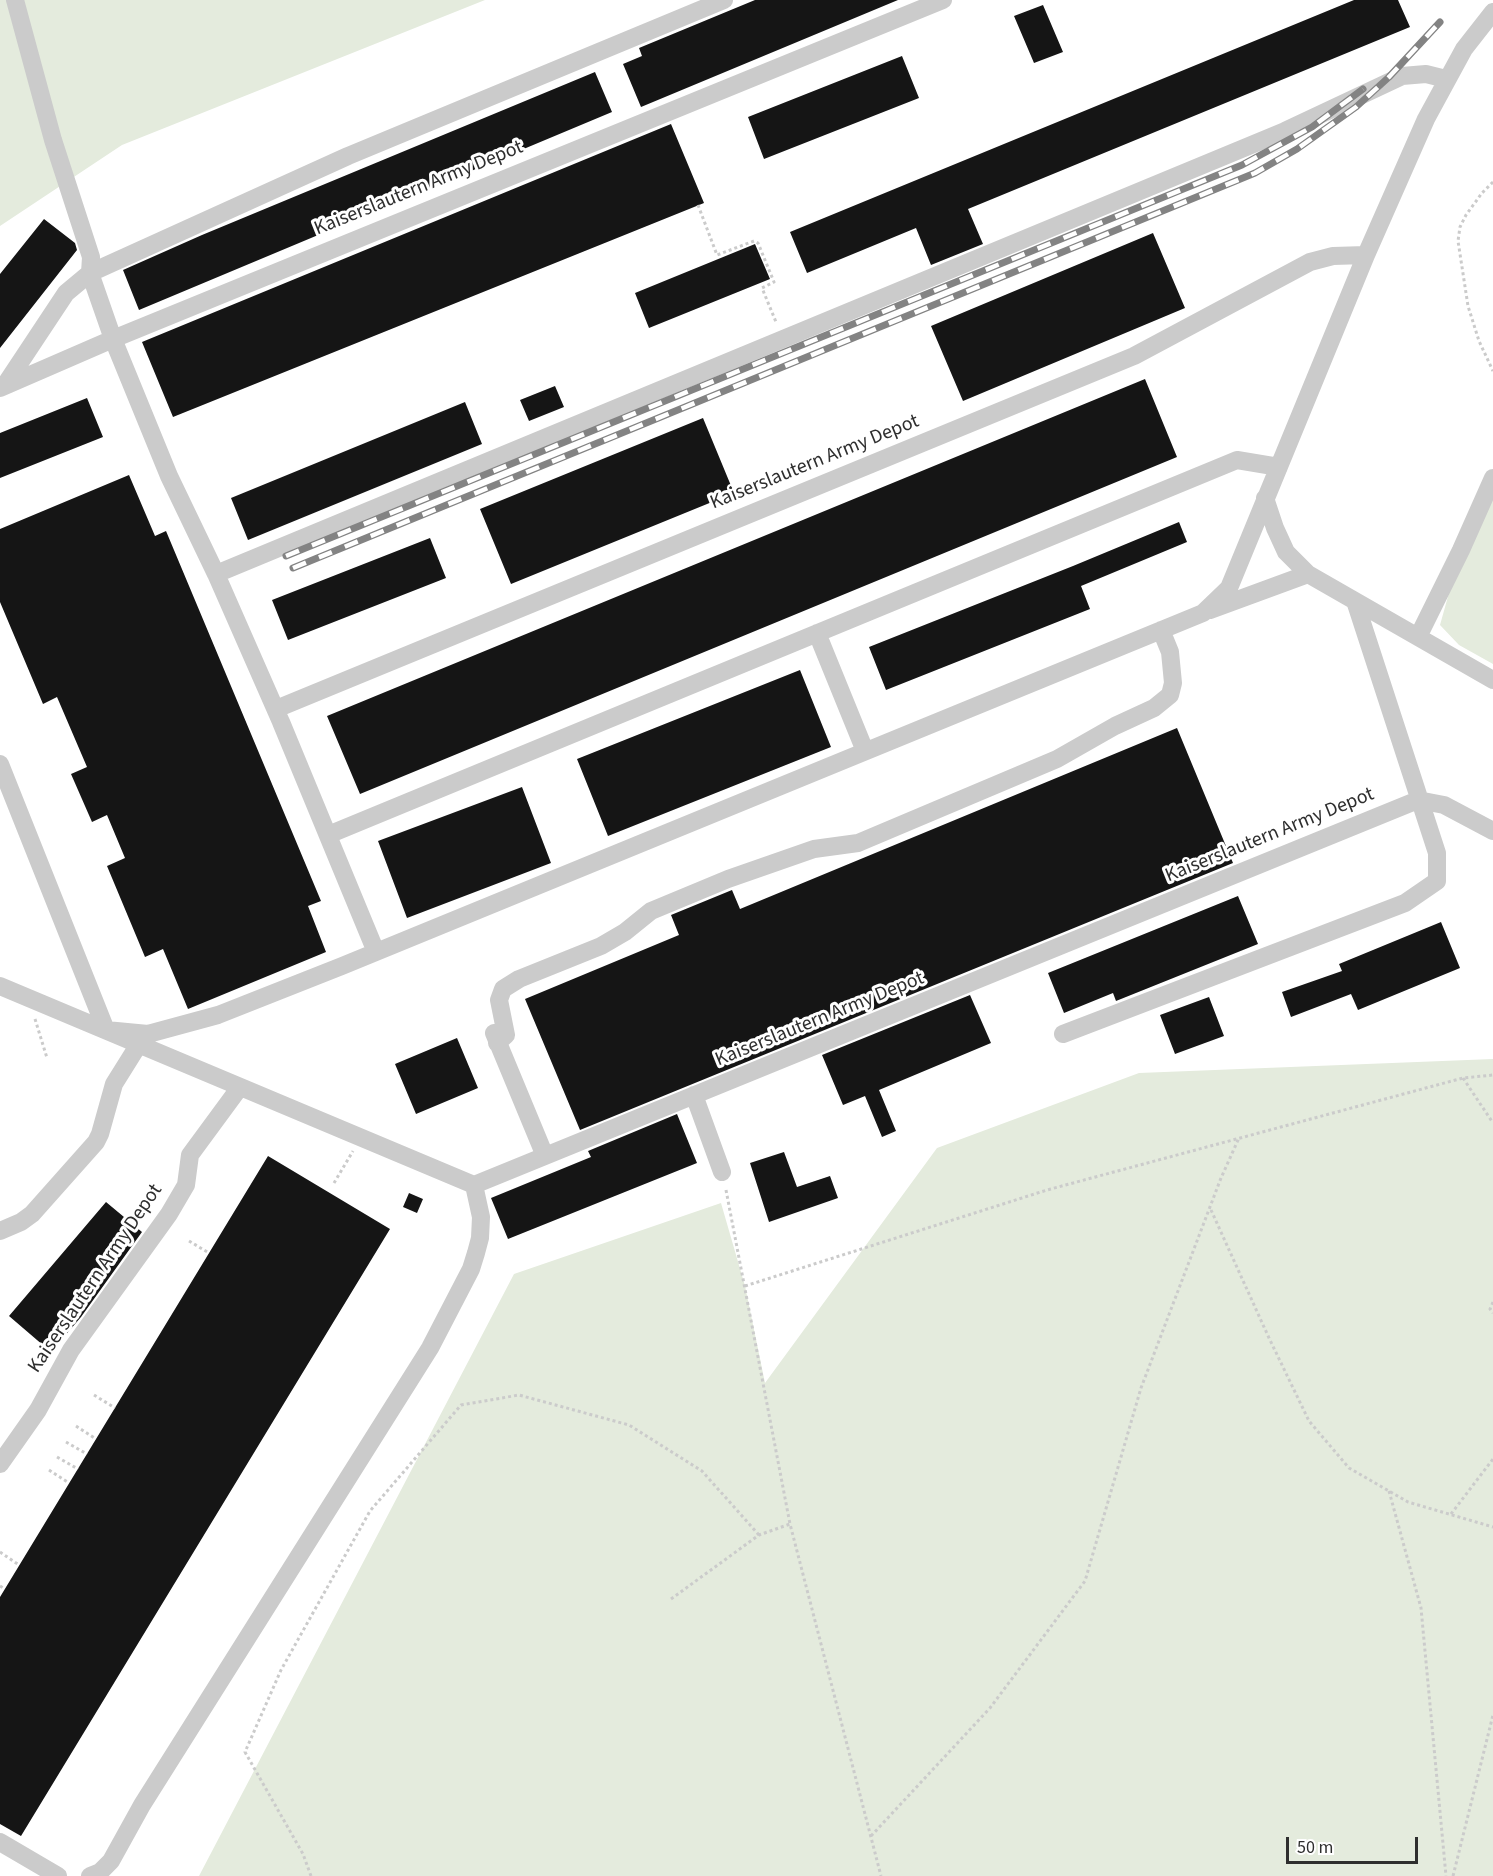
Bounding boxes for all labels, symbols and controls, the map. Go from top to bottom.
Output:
street label: Kaiserslautern Army Depot [311,136,527,242]
street label: Kaiserslautern Army Depot [707,410,923,516]
street label: Kaiserslautern Army Depot [1162,783,1378,889]
street label: Kaiserslautern Army Depot [712,967,928,1073]
street label: Kaiserslautern Army Depot [24,1180,168,1378]
scale bar [1289,1825,1421,1863]
text: 50 m [1297,1835,1333,1860]

